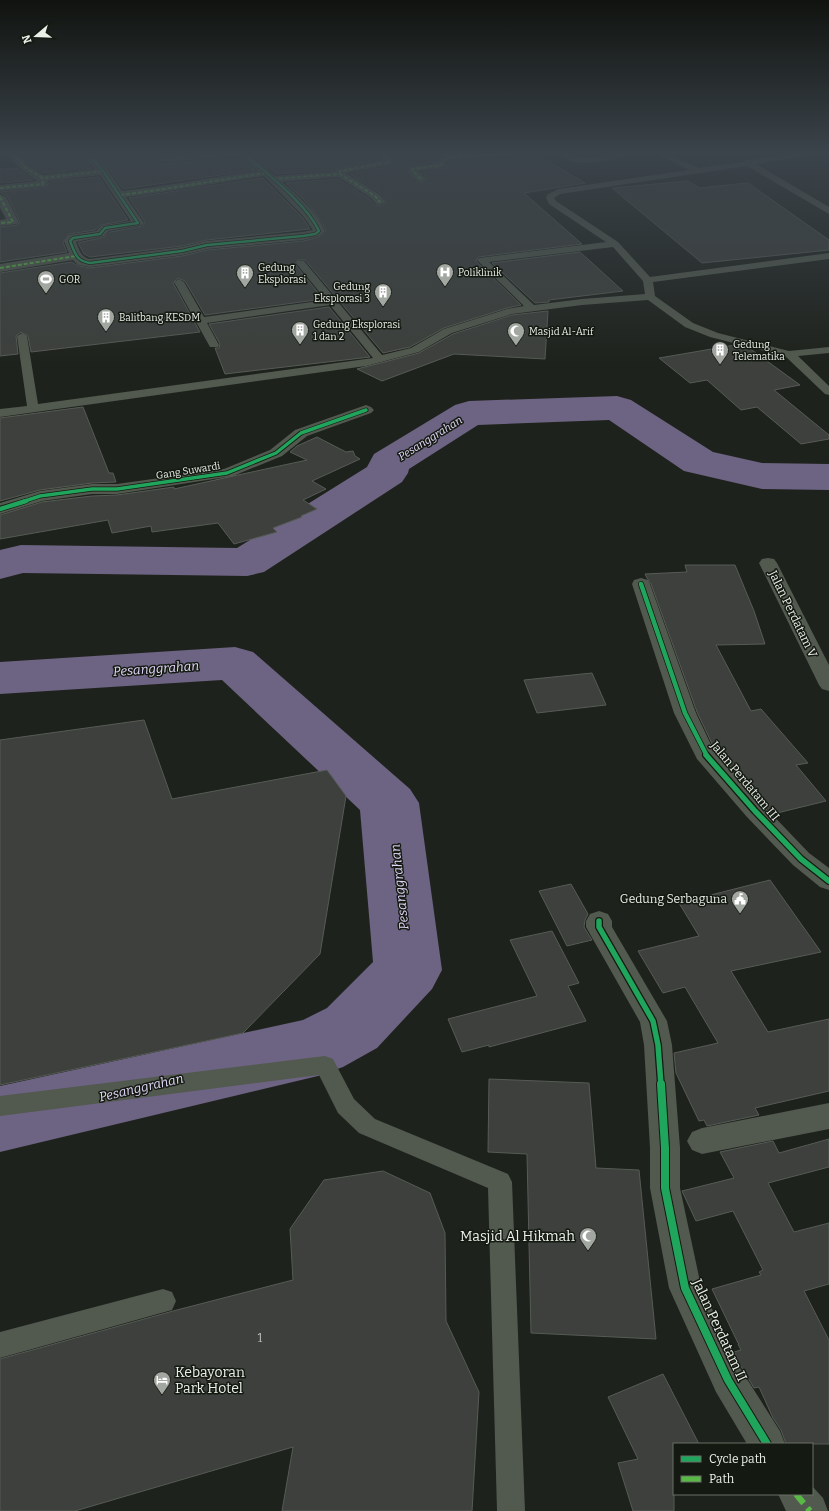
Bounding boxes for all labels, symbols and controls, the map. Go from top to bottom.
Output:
north arrow [16,16,56,56]
text: N [19,32,35,45]
place label: Gedung Eksplorasi [258,262,306,286]
hospital icon: Poliklinik [435,262,455,287]
building icon: Gedung Eksplorasi [235,263,255,288]
place label: Poliklinik [458,267,502,279]
sports icon: GOR [36,269,56,294]
place label: GOR [59,274,81,286]
place label: Gedung Eksplorasi 3 [314,281,370,305]
building icon: Gedung Eksplorasi 3 [373,282,393,307]
building icon: Balitbang KESDM [96,307,116,332]
place label: Balitbang KESDM [119,312,200,324]
place label: Gedung Eksplorasi 1 dan 2 [313,319,400,343]
building icon: Gedung Eksplorasi 1 dan 2 [290,320,310,345]
mosque icon: Masjid Al-Arif [506,321,526,346]
place label: Masjid Al-Arif [529,326,595,338]
place label: Gedung Telematika [733,339,785,363]
building icon: Gedung Telematika [710,340,730,365]
water label: Pesanggrahan [396,413,465,463]
street label: Gang Suwardi [155,460,221,482]
street label: Jalan Perdatam V [765,567,820,660]
water label: Pesanggrahan [113,658,200,679]
street label: Jalan Perdatam III [707,738,782,824]
water label: Pesanggrahan [388,843,411,931]
public building icon: Gedung Serbaguna [730,889,750,914]
place label: Gedung Serbaguna [620,892,727,906]
water label: Pesanggrahan [97,1070,185,1104]
mosque icon: Masjid Al Hikmah [578,1226,598,1251]
place label: Masjid Al Hikmah [460,1228,575,1245]
street label: Jalan Perdatam II [688,1275,751,1384]
house number: 1 [258,1331,263,1345]
place label: Kebayoran Park Hotel [175,1364,245,1397]
hotel icon: Kebayoran Park Hotel [152,1370,172,1395]
legend [673,1443,813,1495]
text: Cycle path [709,1452,767,1466]
text: Path [709,1472,735,1486]

